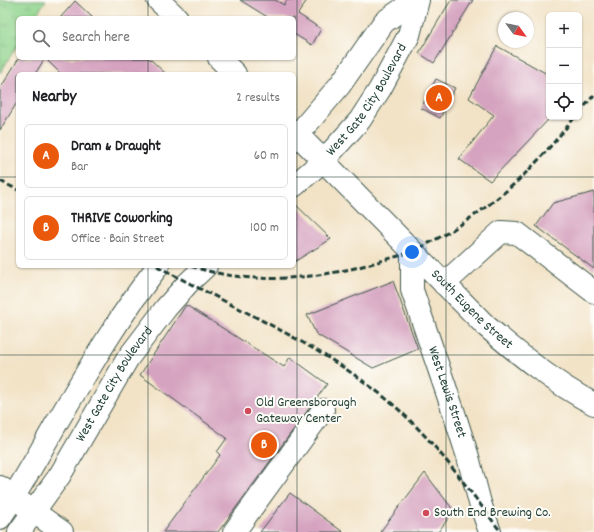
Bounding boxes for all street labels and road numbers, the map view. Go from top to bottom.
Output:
street label: West Gate City Boulevard [322,40,412,161]
street label: South Eugene Street [426,265,517,355]
street label: West Gate City Boulevard [71,323,158,446]
street label: West Lewis Street [422,344,471,440]

